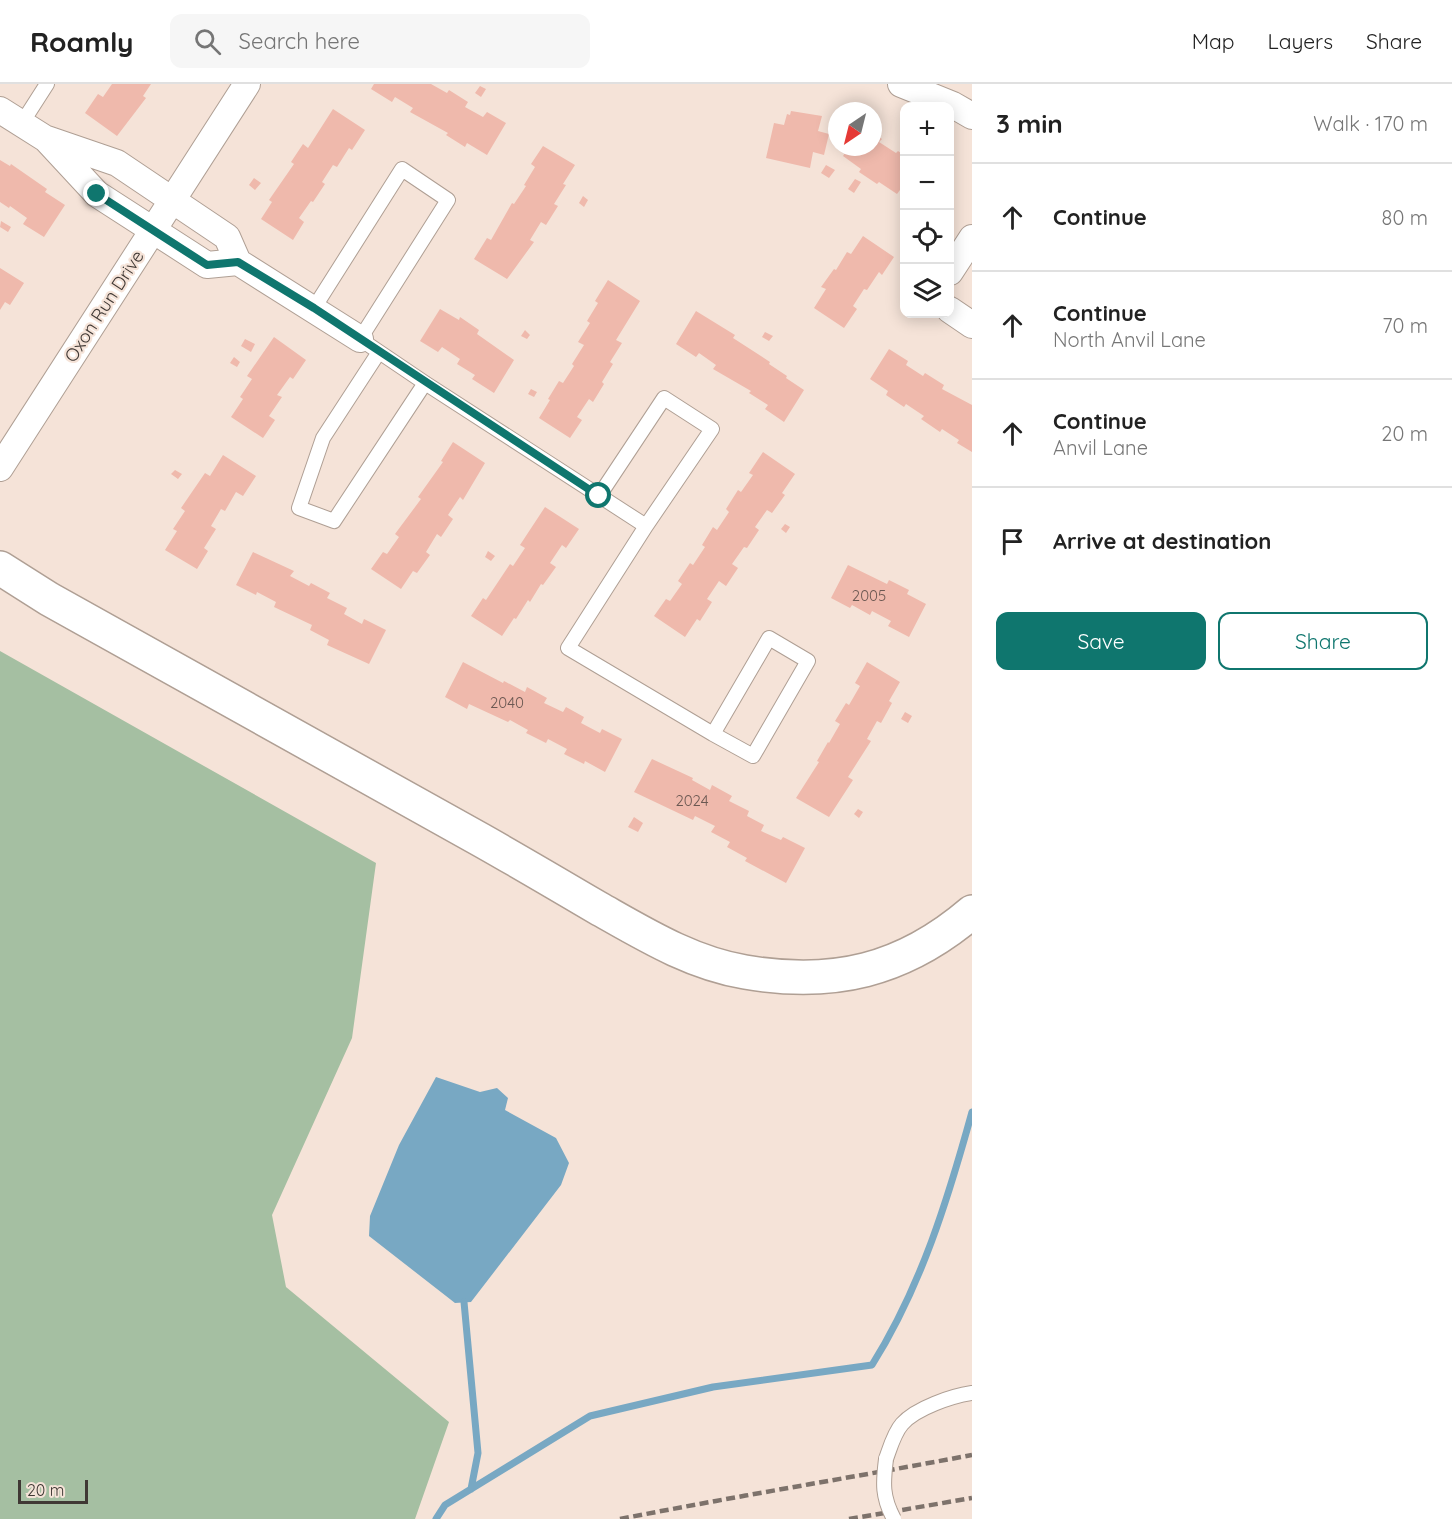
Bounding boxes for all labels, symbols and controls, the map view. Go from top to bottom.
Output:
search box [170,14,590,68]
text: Roamly [30,24,134,59]
icon: search [191,25,224,58]
text: Search here [239,27,360,55]
text: Map [1192,28,1235,54]
text: Layers [1268,28,1333,54]
text: Share [1366,28,1422,54]
north arrow [828,102,882,156]
map controls [900,102,954,318]
button: + [900,102,954,156]
text: 3 min [996,107,1063,140]
text: Walk · 170 m [1313,111,1428,136]
button: − [900,156,954,210]
route end [83,180,109,206]
icon: ahead [996,201,1029,234]
text: Continue [1053,203,1147,231]
text: 80 m [1382,205,1428,230]
button: locate [900,210,954,264]
street label: Oxon Run Drive [59,246,149,366]
button: layers [900,264,954,318]
text: Continue [1053,299,1147,327]
icon: ahead [996,309,1029,342]
text: 70 m [1382,313,1428,338]
text: North Anvil Lane [1053,327,1206,352]
text: Continue [1053,407,1147,435]
icon: ahead [996,417,1029,450]
text: 20 m [1381,421,1428,446]
text: Anvil Lane [1053,435,1148,460]
route start [585,482,611,508]
icon: arrive [996,525,1029,558]
text: Arrive at destination [1053,527,1271,555]
house number: 2005 [852,586,886,605]
button: Save [996,612,1206,670]
button: Share [1218,612,1428,670]
house number: 2040 [490,693,524,712]
house number: 2024 [675,791,709,810]
scale bar [18,1477,88,1504]
text: 20 m [27,1480,64,1500]

